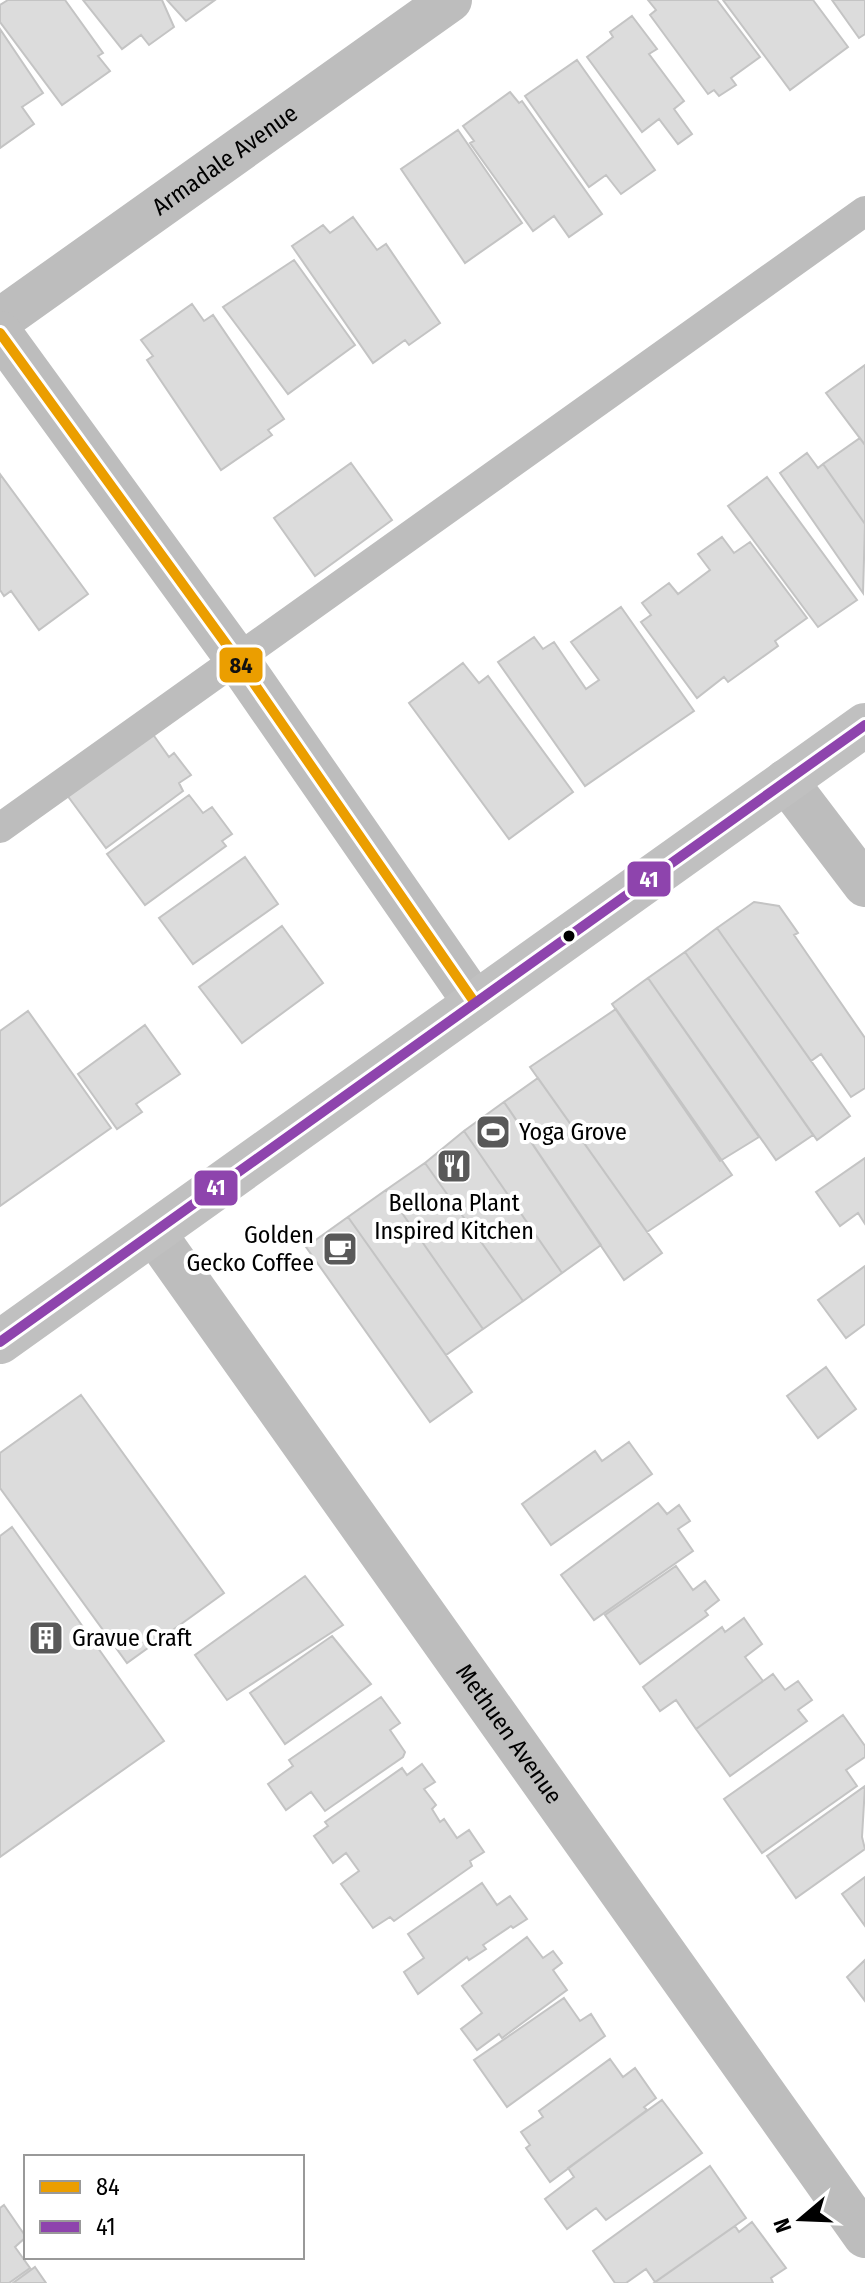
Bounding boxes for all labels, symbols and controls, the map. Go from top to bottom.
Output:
street label: Armadale Avenue [147,99,303,221]
line badge: 84 [218,646,264,684]
text: 84 [230,652,252,679]
line badge: 41 [626,860,672,898]
text: 41 [639,866,659,893]
unlabelled marker [561,928,577,944]
sports icon: Yoga Grove [474,1113,512,1151]
place label: Yoga Grove [519,1118,627,1146]
restaurant icon: Bellona Plant Inspired Kitchen [435,1147,473,1185]
line badge: 41 [193,1169,239,1207]
text: 41 [206,1174,226,1201]
place label: Bellona Plant Inspired Kitchen [374,1189,534,1245]
place label: Golden Gecko Coffee [186,1221,314,1277]
cafe icon: Golden Gecko Coffee [321,1230,359,1268]
building icon: Gravue Craft [27,1619,65,1657]
place label: Gravue Craft [72,1624,192,1652]
street label: Methuen Avenue [450,1659,568,1809]
legend [24,2155,304,2259]
text: 84 [96,2173,120,2201]
north arrow [761,2179,841,2259]
text: 41 [96,2213,116,2241]
text: N [768,2215,797,2236]

